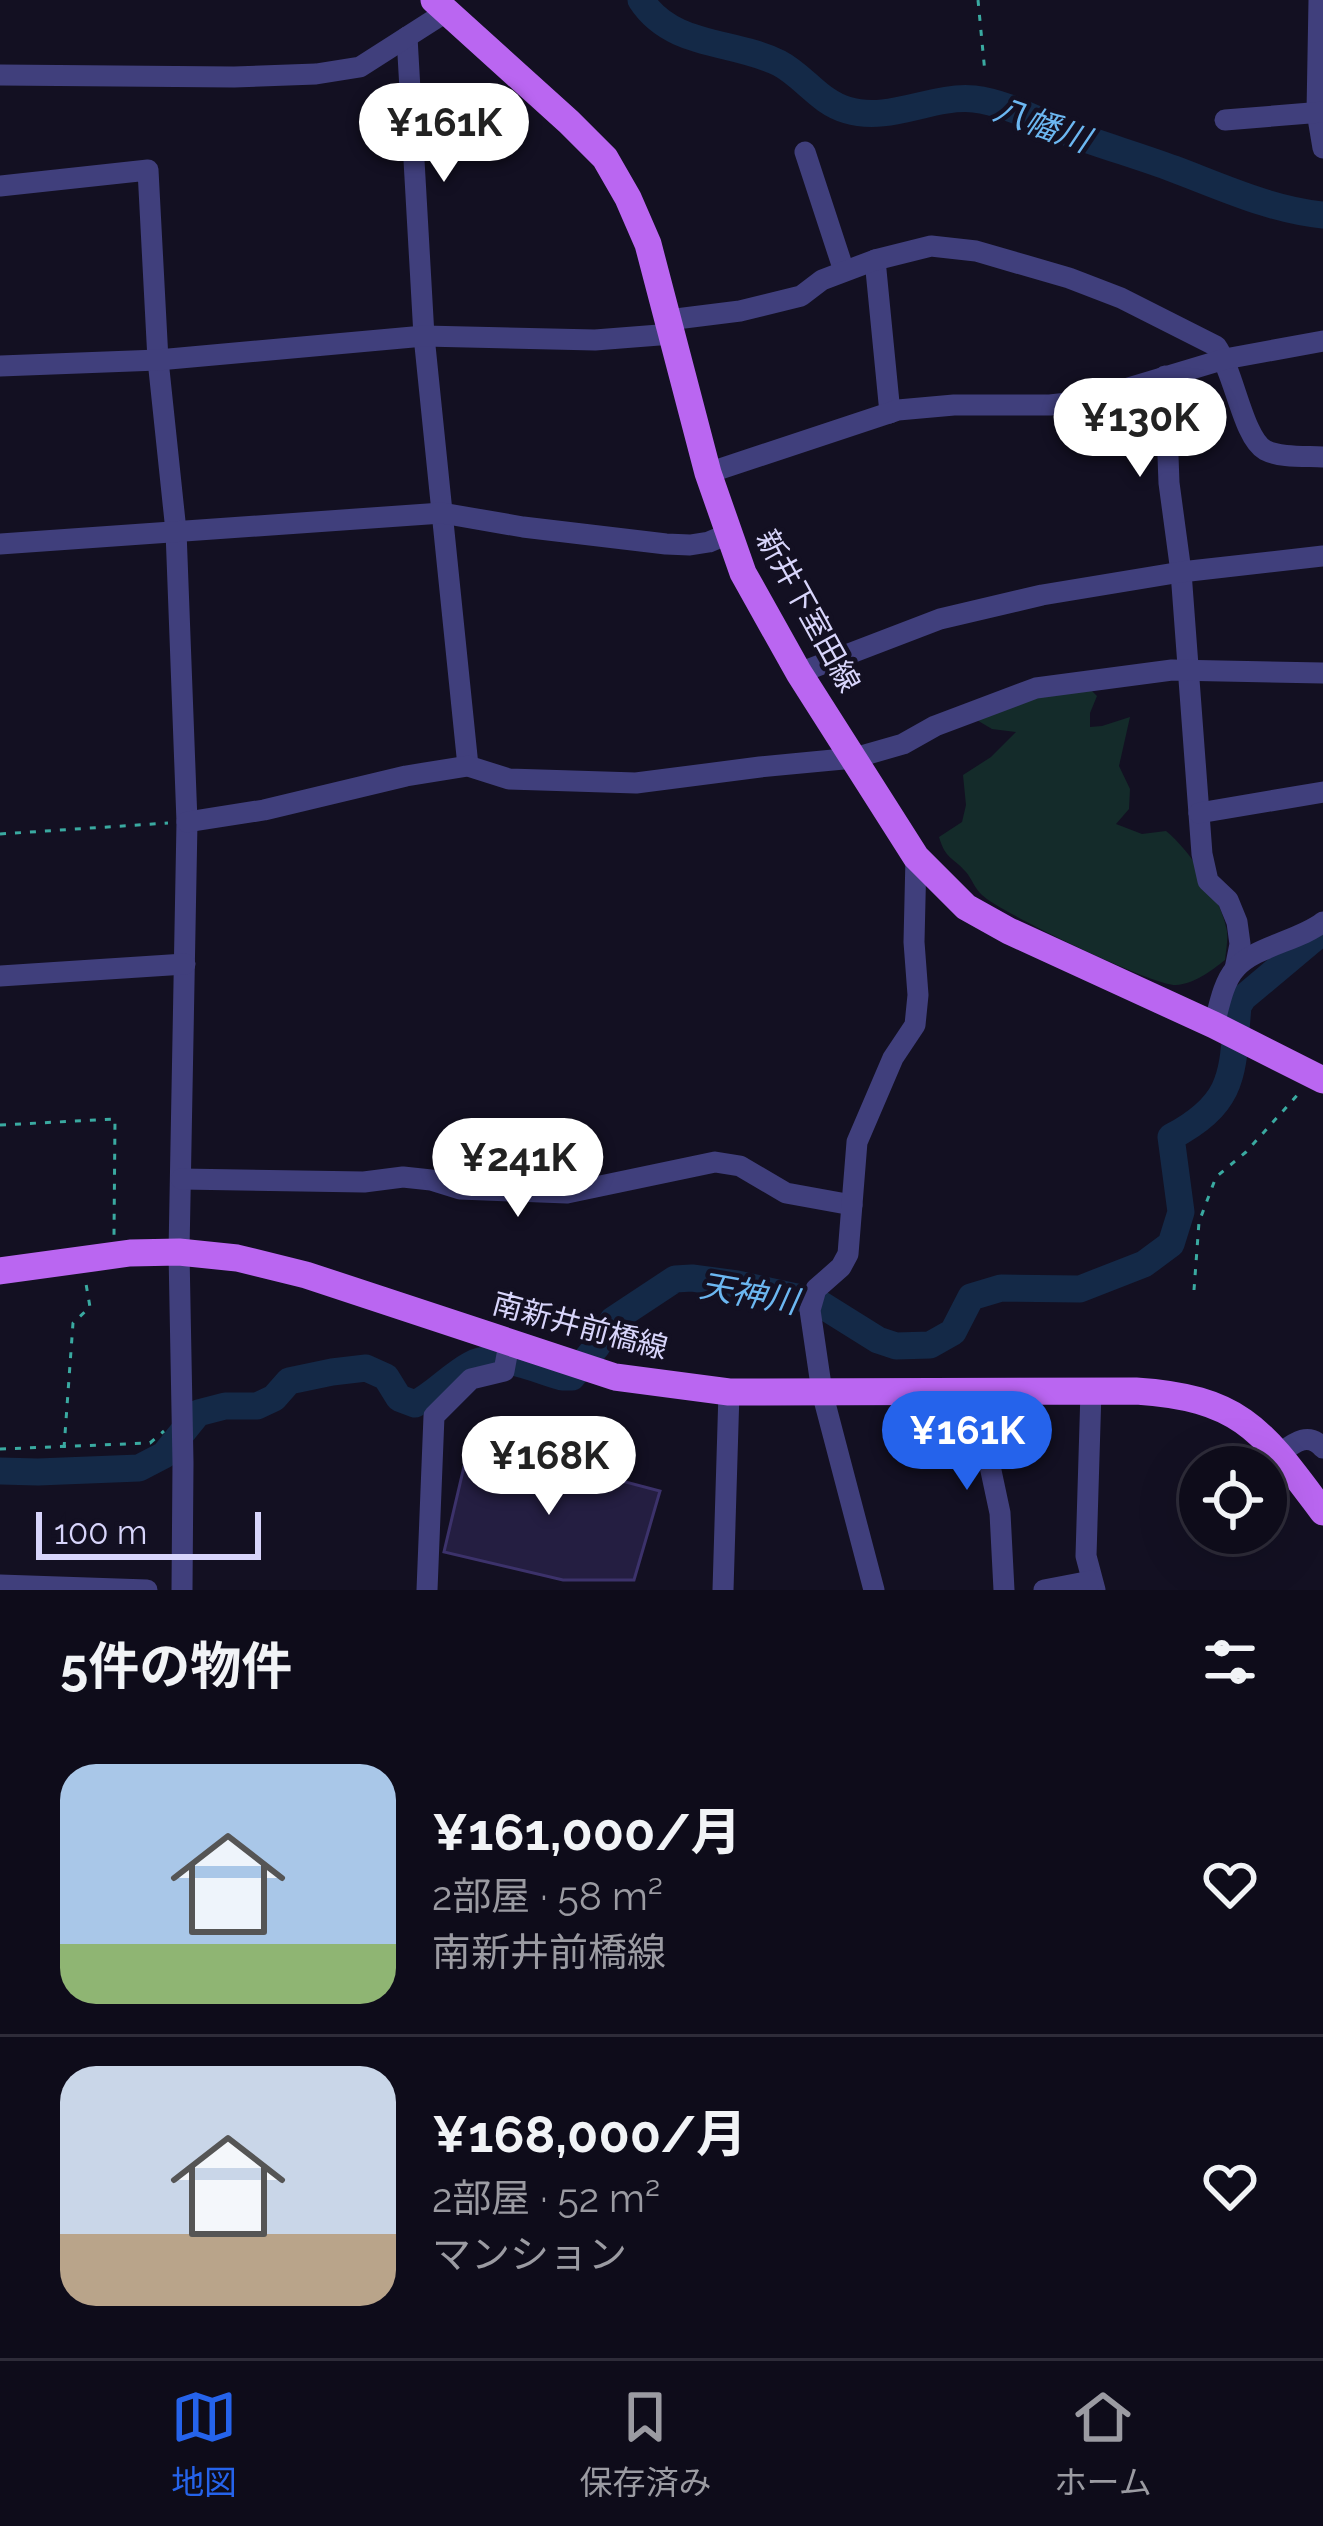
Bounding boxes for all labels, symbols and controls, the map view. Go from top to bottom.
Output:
pin: ¥161K [360,83,528,185]
water label: 八幡川 [989,89,1098,161]
text: ¥161K [386,99,502,145]
pin: ¥130K [1056,378,1224,480]
text: ¥130K [1081,394,1199,440]
street label: 新井下室田線 [749,524,867,698]
pin: ¥241K [434,1118,602,1220]
text: ¥241K [459,1134,577,1180]
water label: 天神川 [697,1266,804,1322]
street label: 南新井前橋線 [489,1285,672,1366]
pin: ¥161K [883,1391,1051,1493]
text: ¥161K [909,1407,1025,1453]
pin: ¥168K [465,1416,633,1518]
text: ¥168K [489,1432,609,1478]
map controls [1179,1446,1287,1554]
button: locate [1179,1446,1287,1554]
scale bar [36,1506,261,1559]
text: 100 m [54,1513,147,1552]
icon: filters [1197,1629,1263,1695]
text: 5件の物件 [60,1636,292,1696]
text: ¥161,000/月 [432,1802,741,1862]
icon: home [156,1812,300,1956]
icon: heart [1197,1851,1263,1917]
text: 2部屋 · 58 m² [432,1873,663,1919]
text: 南新井前橋線 [432,1929,666,1975]
text: ¥168,000/月 [432,2104,747,2164]
icon: home [156,2114,300,2258]
icon: heart [1197,2153,1263,2219]
text: 2部屋 · 52 m² [432,2175,660,2221]
text: マンション [432,2231,627,2277]
tab: 地図 [171,2384,237,2504]
tab: 保存済み [579,2384,711,2504]
tab: ホーム [1054,2384,1152,2504]

